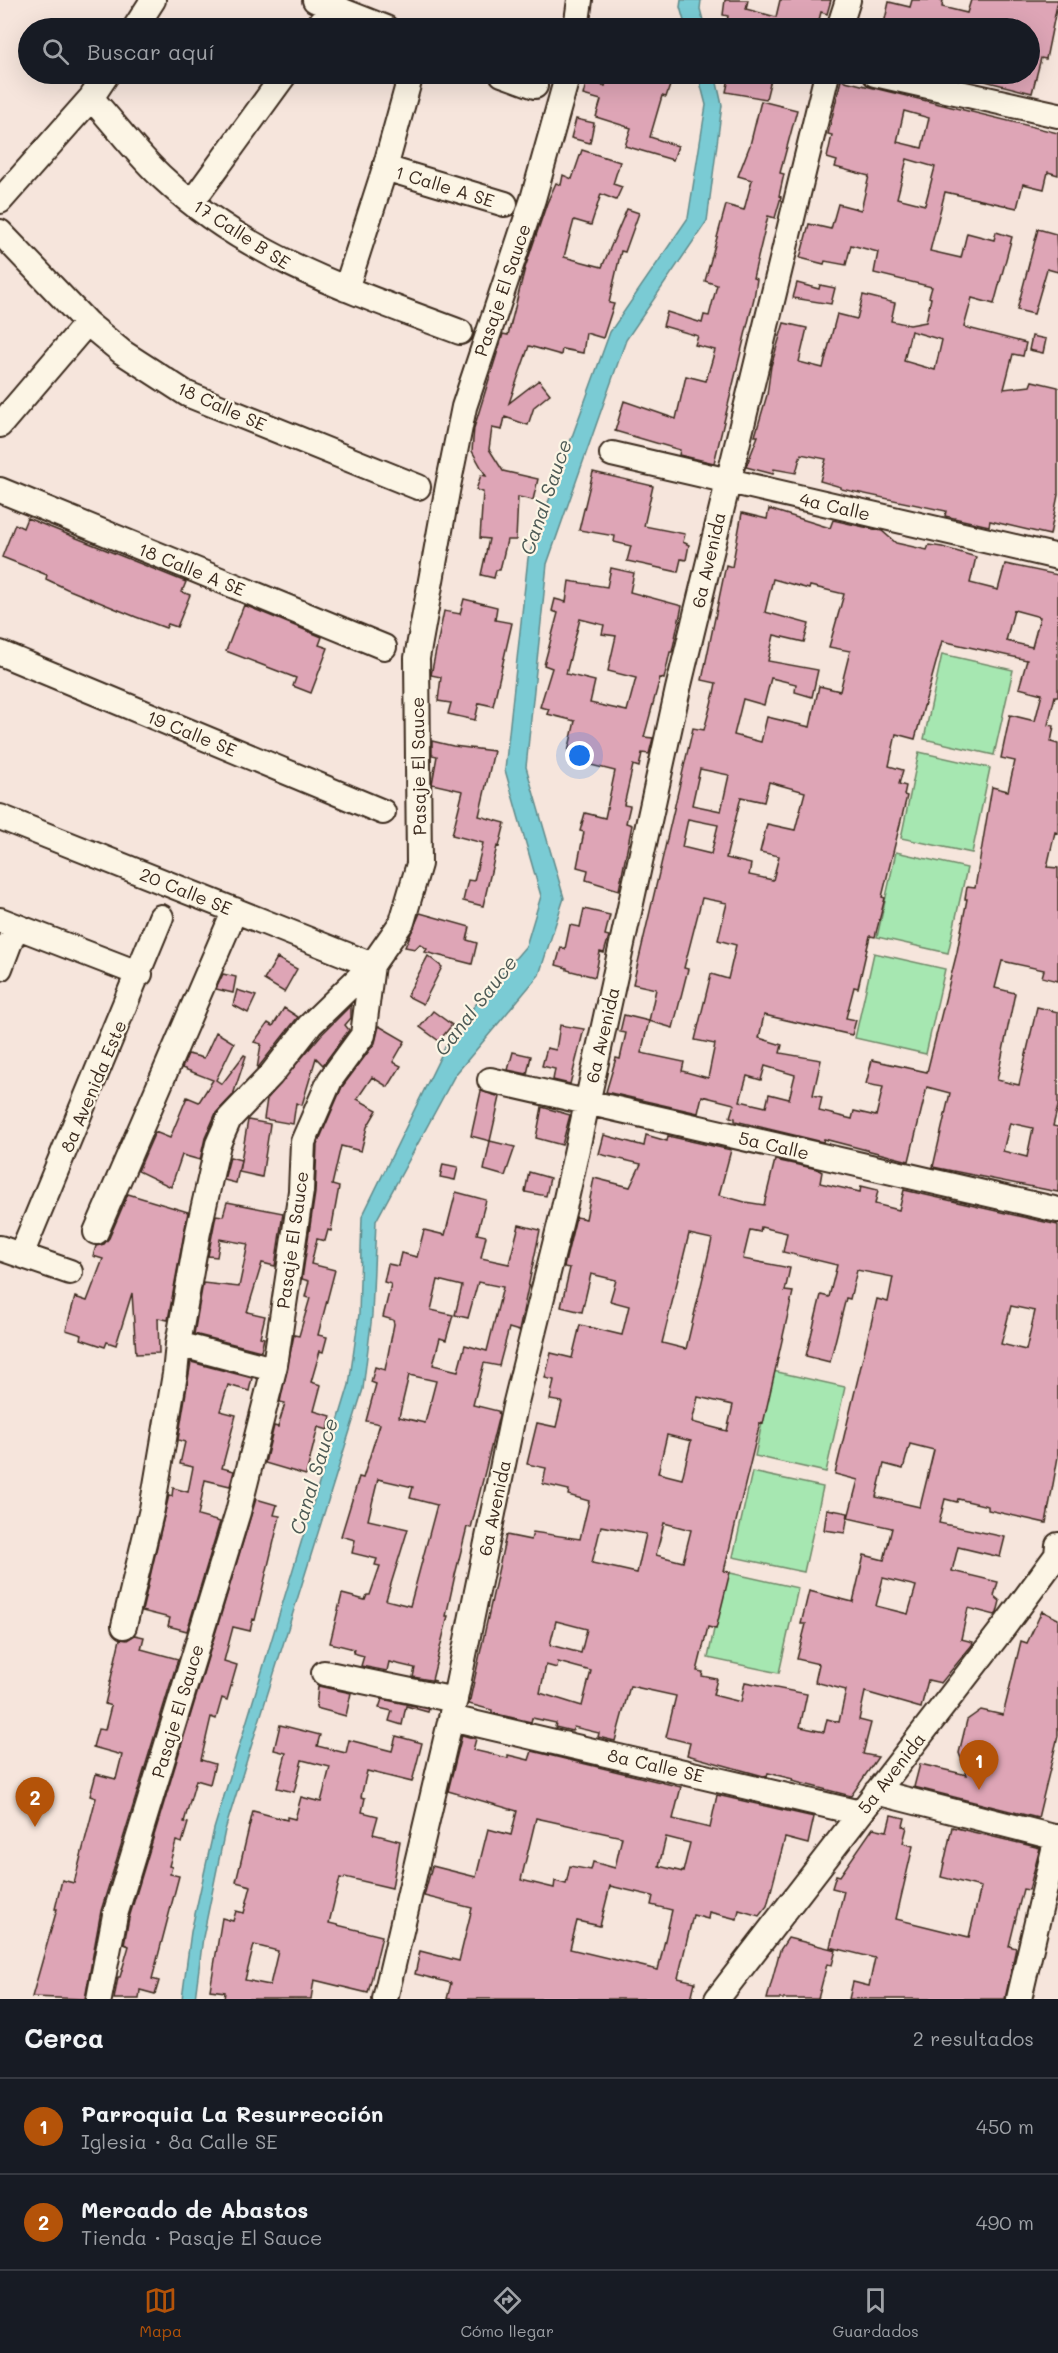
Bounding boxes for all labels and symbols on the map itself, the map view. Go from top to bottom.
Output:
street label: 1 Calle A SE [392,160,498,212]
street label: 17 Calle B SE [189,194,295,274]
street label: Pasaje El Sauce [468,221,536,359]
street label: 18 Calle SE [174,376,270,436]
water label: Canal Sauce [513,436,577,558]
street label: 4a Calle [797,486,873,526]
street label: 6a Avenida [685,510,731,610]
street label: 18 Calle A SE [135,537,249,601]
street label: Pasaje El Sauce [405,696,431,836]
street label: 19 Calle SE [144,704,240,762]
your location [565,741,594,770]
street label: 20 Calle SE [136,862,236,920]
water label: Canal Sauce [428,950,522,1060]
street label: 6a Avenida [579,985,625,1085]
street label: 8a Avenida Este [54,1016,132,1156]
street label: 5a Calle [736,1125,812,1165]
street label: Pasaje El Sauce [270,1170,314,1310]
water label: Canal Sauce [283,1415,343,1537]
street label: 6a Avenida [472,1458,516,1558]
street label: Pasaje El Sauce [145,1641,209,1781]
street label: 5a Avenida [852,1727,930,1819]
pin: 1 [960,1740,998,1790]
street label: 8a Calle SE [605,1742,707,1788]
pin: 2 [15,1778,54,1827]

